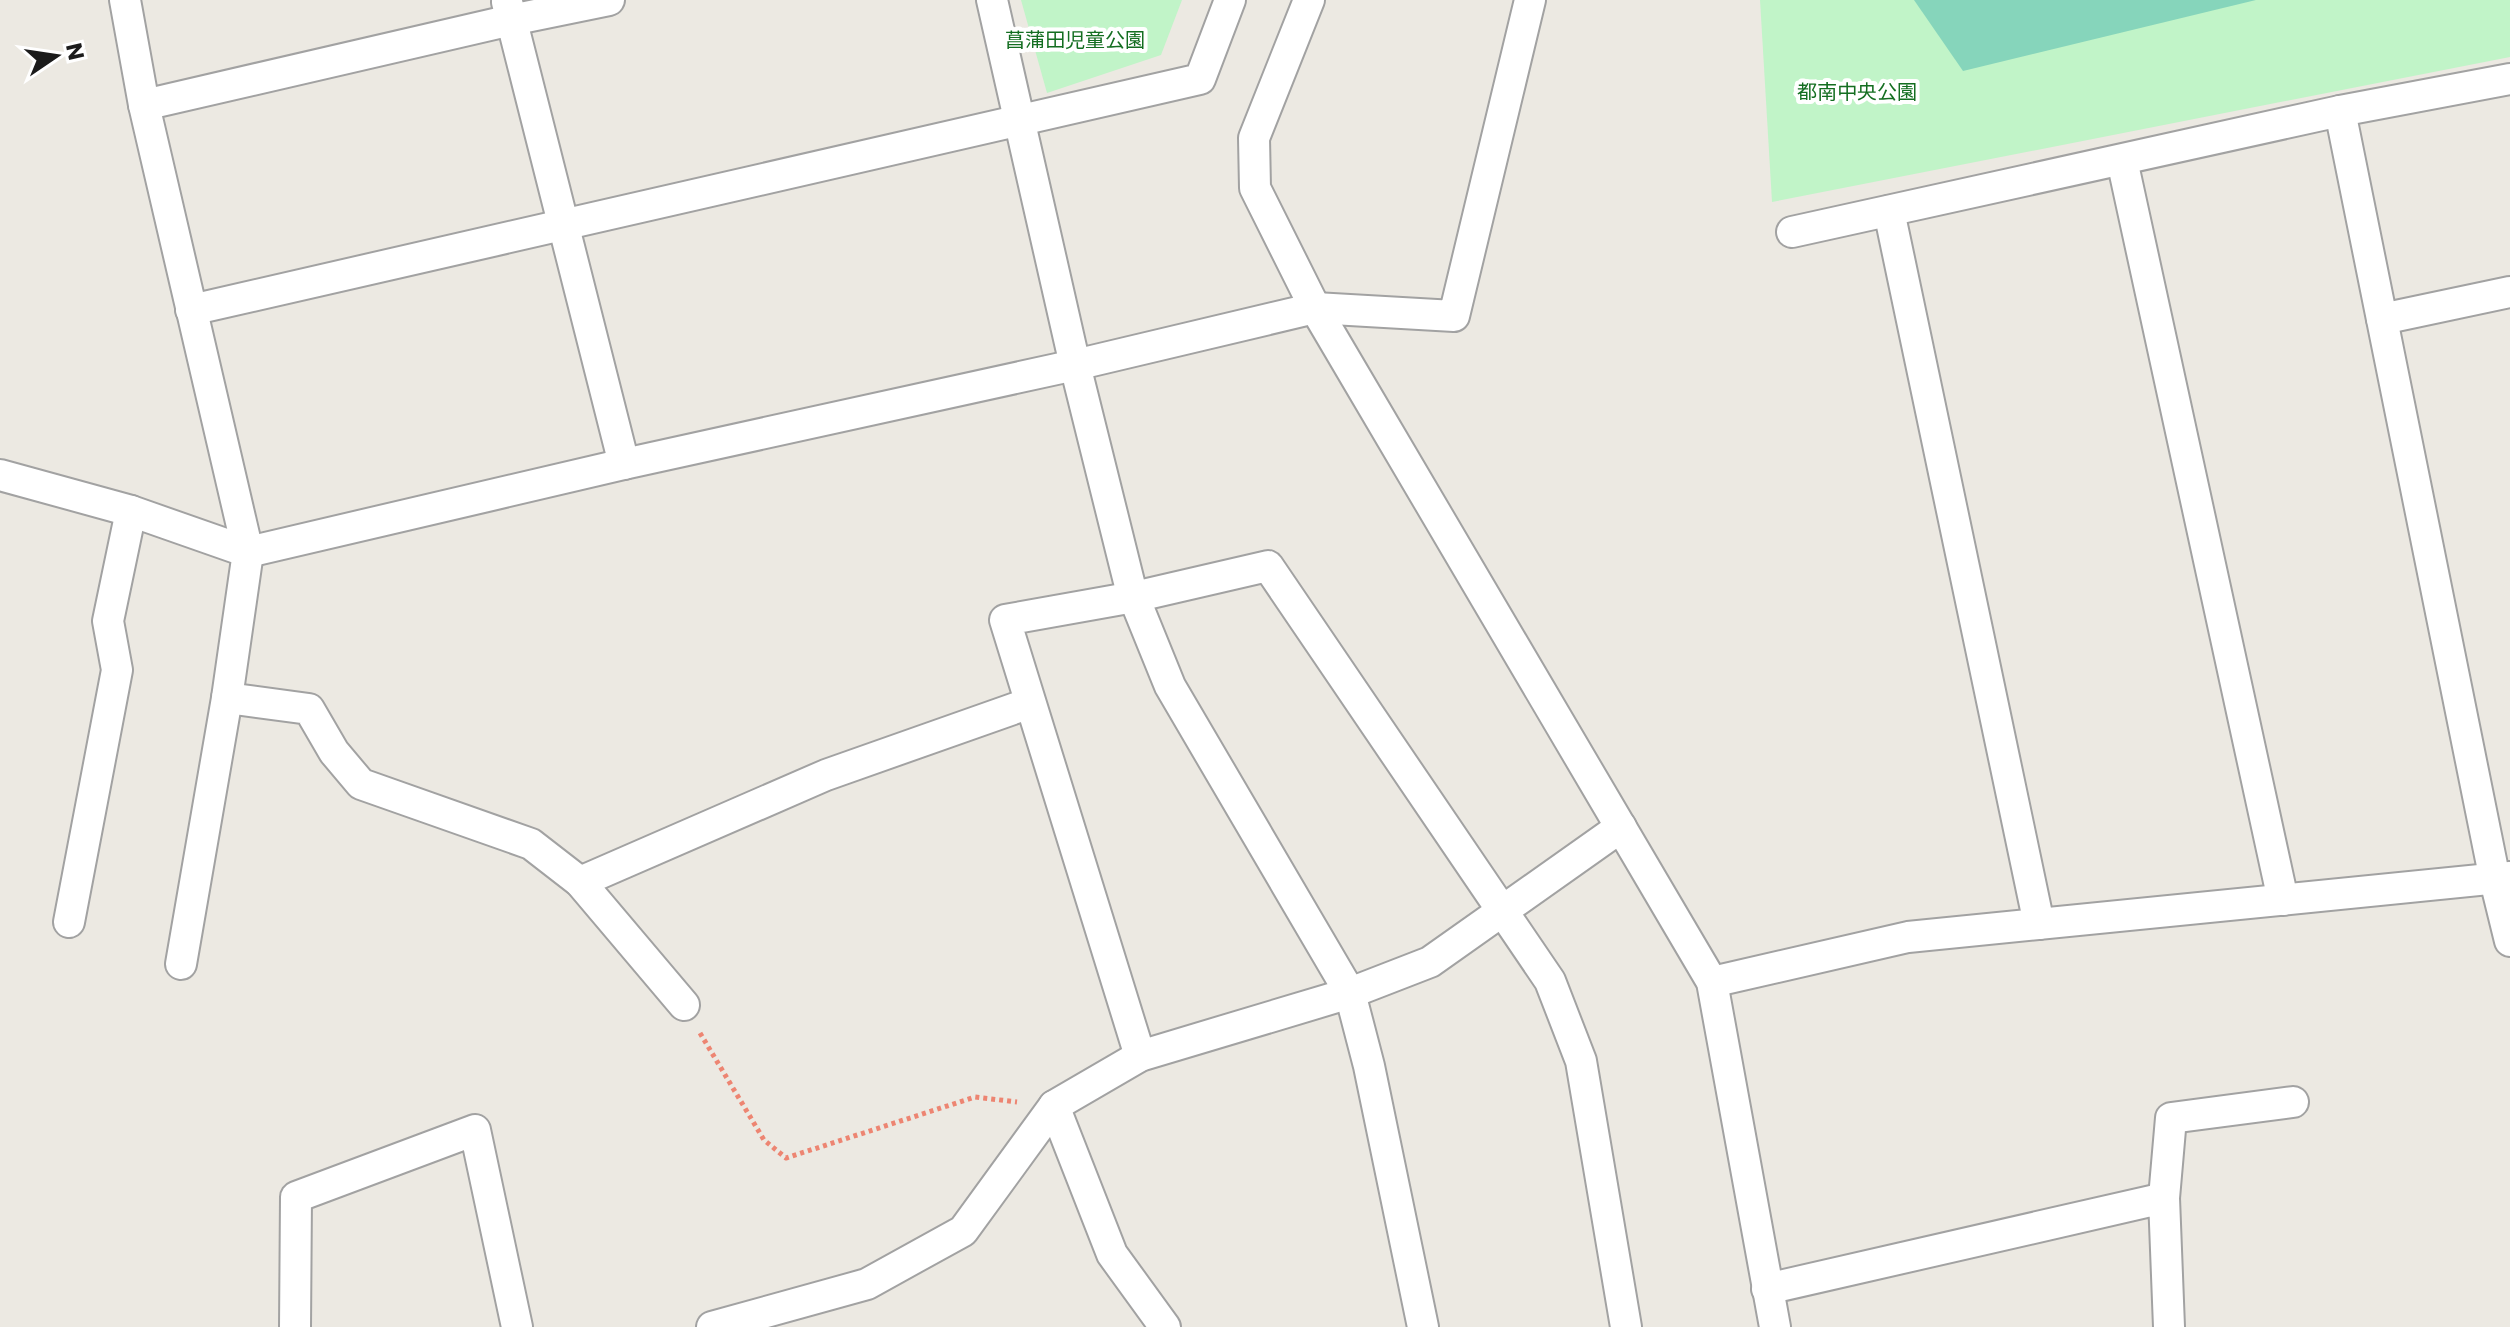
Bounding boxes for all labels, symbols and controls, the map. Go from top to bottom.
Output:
north arrow [16,16,96,96]
park label: 菖蒲田児童公園 [1005,26,1145,54]
text: N [58,40,92,63]
park label: 都南中央公園 [1797,78,1917,106]

